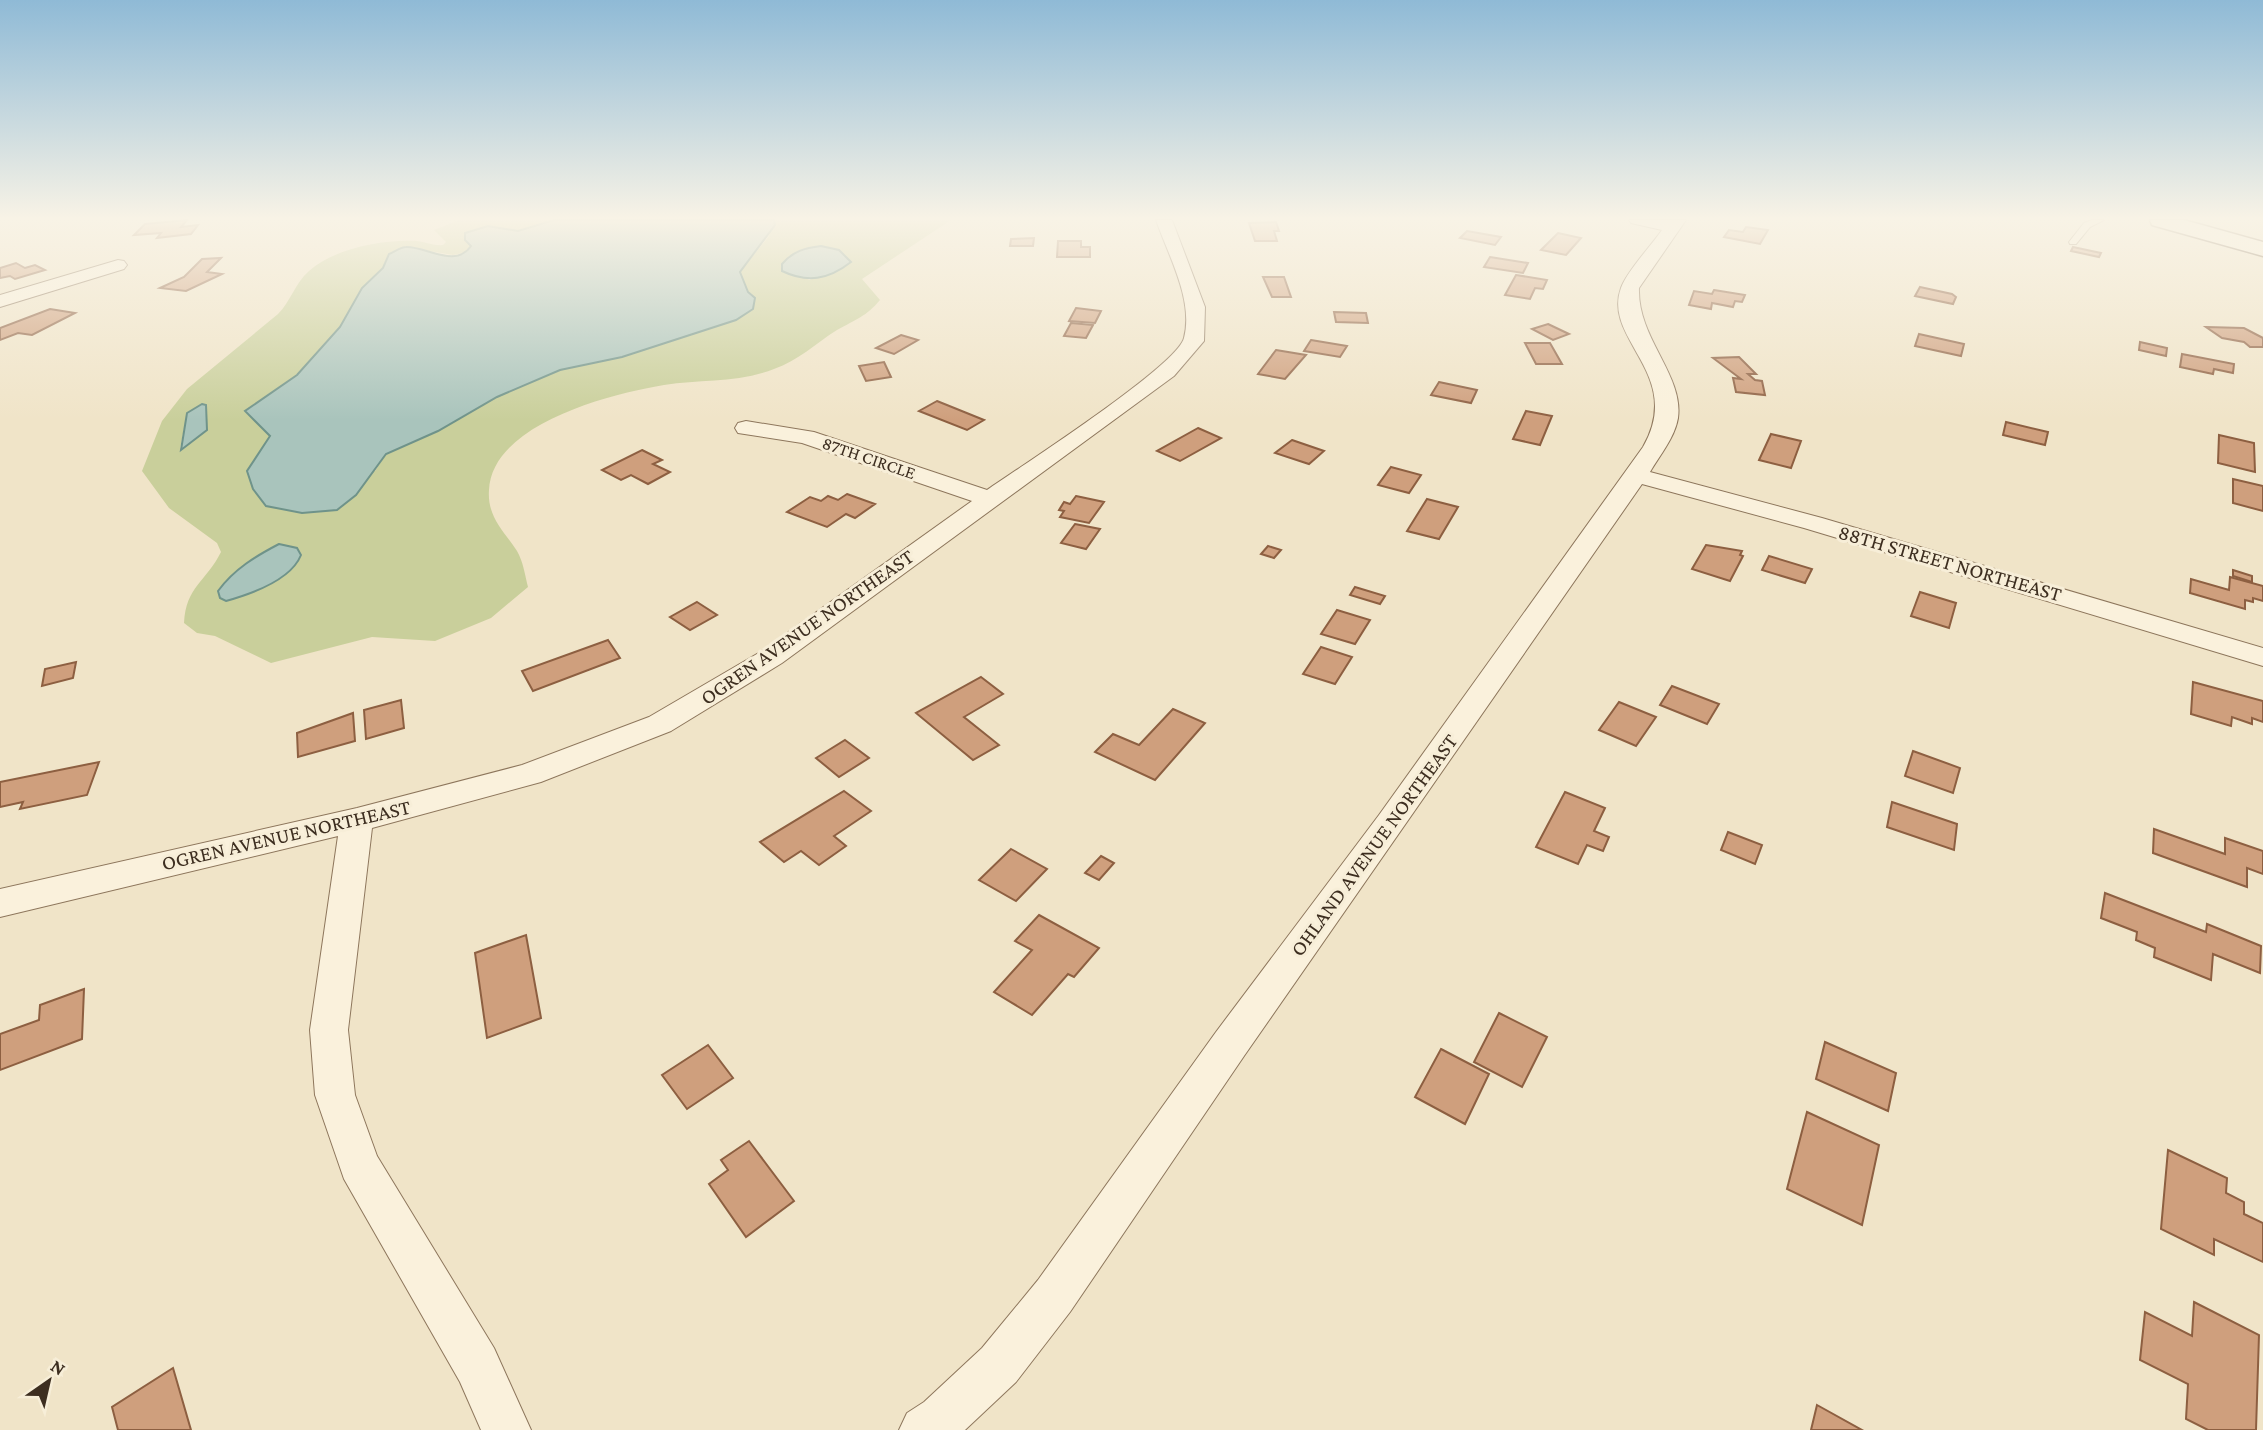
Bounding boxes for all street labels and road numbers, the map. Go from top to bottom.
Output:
street label: 87TH CIRCLE [820,433,919,483]
street label: 88TH STREET NORTHEAST [1836,520,2065,607]
street label: OGREN AVENUE NORTHEAST [696,544,919,710]
street label: OHLAND AVENUE NORTHEAST [1285,729,1463,961]
street label: OGREN AVENUE NORTHEAST [159,795,413,875]

